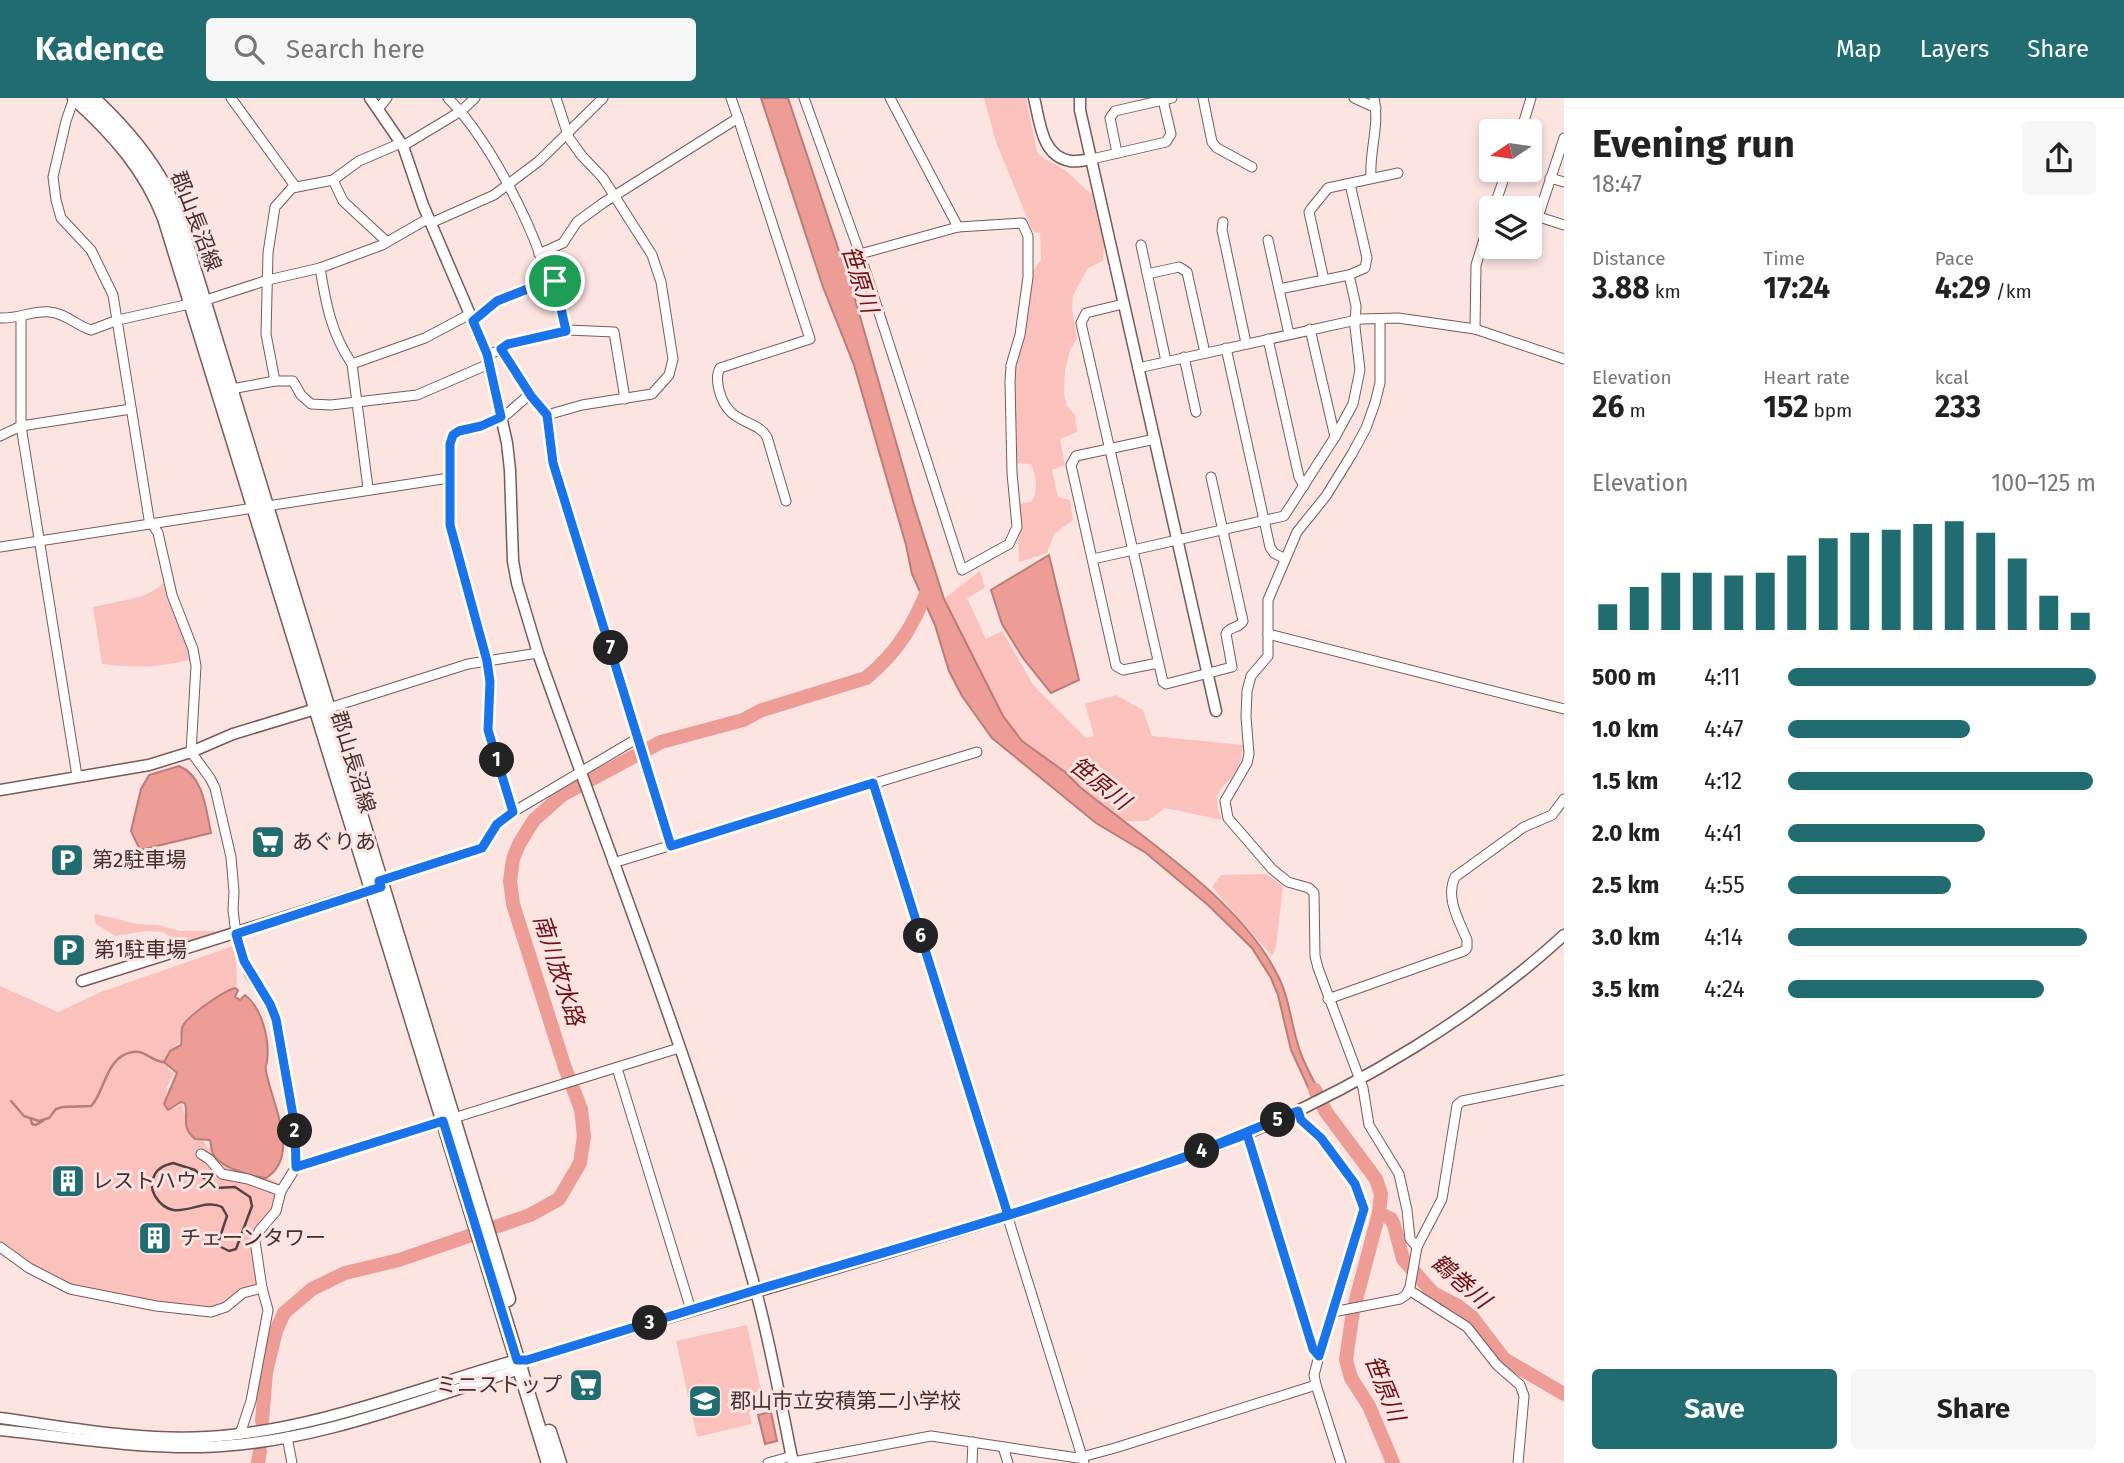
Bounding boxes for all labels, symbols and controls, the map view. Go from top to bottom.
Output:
search box [206,18,696,81]
text: Kadence [35,29,164,69]
icon: search [230,30,268,68]
text: Search here [286,34,425,65]
text: Map [1836,35,1882,63]
text: Layers [1920,35,1989,63]
text: Share [2027,35,2089,63]
north arrow [1479,119,1542,182]
map controls [1479,119,1542,259]
text: Evening run [1592,121,1795,167]
button: share [2022,121,2096,195]
street label: 郡山長沼線 [165,167,227,275]
text: 18:47 [1592,170,1642,198]
button: layers [1479,196,1542,259]
water label: 笹原川 [836,242,885,319]
text: Distance [1592,247,1666,270]
text: Time [1763,247,1805,270]
text: Pace [1935,247,1974,270]
pin [525,251,585,311]
icon: arrive [536,262,574,300]
text: 3.88 [1592,270,1650,306]
text: 17:24 [1763,270,1830,306]
text: 4:29 [1935,270,1991,306]
text: km [1650,280,1681,303]
text: /km [1991,280,2032,303]
text: Elevation [1592,366,1672,389]
text: Heart rate [1763,366,1850,389]
text: kcal [1935,366,1969,389]
text: 26 [1592,389,1624,425]
text: 152 [1763,389,1808,425]
text: 233 [1935,389,1981,425]
text: m [1624,399,1646,422]
text: bpm [1808,399,1852,422]
text: Elevation [1592,469,1688,497]
text: 100–125 m [1991,469,2096,497]
pin: 7 [594,630,628,666]
text: 7 [606,636,615,659]
text: 500 m [1592,663,1656,691]
text: 4:11 [1704,663,1740,691]
street label: 郡山長沼線 [325,708,381,816]
text: 1.0 km [1592,715,1659,743]
text: 4:47 [1704,715,1744,743]
pin: 1 [480,742,514,778]
text: 1 [492,748,501,771]
water label: 笹原川 [1064,751,1138,817]
text: 1.5 km [1592,767,1658,795]
text: 4:12 [1704,767,1742,795]
text: 2.0 km [1592,819,1660,847]
text: 4:41 [1704,819,1743,847]
supermarket icon: あぐりあ [249,823,287,861]
place label: あぐりあ [292,829,376,855]
parking icon: 第2駐車場 [48,841,86,879]
place label: 第2駐車場 [92,847,186,873]
text: 2.5 km [1592,871,1660,899]
text: 4:55 [1704,871,1745,899]
water label: 南川放水路 [528,911,591,1031]
pin: 6 [904,918,939,954]
text: 3.0 km [1592,923,1660,951]
text: 4:14 [1704,923,1743,951]
text: 6 [915,924,926,947]
parking icon: 第1駐車場 [50,931,88,969]
place label: 第1駐車場 [94,937,187,963]
text: 3.5 km [1592,975,1660,1003]
text: 4:24 [1704,975,1745,1003]
pin: 5 [1260,1102,1296,1138]
text: 5 [1272,1108,1283,1131]
pin: 2 [278,1114,312,1148]
text: 2 [290,1119,299,1142]
pin: 4 [1184,1134,1220,1168]
text: 4 [1196,1139,1207,1162]
building icon: レストハウス [49,1162,87,1200]
place label: レストハウス [92,1168,218,1194]
building icon: チェーンタワー [136,1219,174,1257]
place label: チェーンタワー [180,1225,326,1251]
water label: 鶴巻川 [1426,1248,1498,1316]
pin: 3 [632,1306,668,1340]
text: 3 [645,1311,654,1334]
water label: 笹原川 [1359,1351,1412,1428]
supermarket icon: ミニストップ [567,1366,605,1404]
button: Save [1592,1369,1837,1449]
button: Share [1851,1369,2096,1449]
place label: ミニストップ [436,1372,562,1398]
school or university icon: 郡山市立安積第二小学校 [686,1382,724,1420]
place label: 郡山市立安積第二小学校 [730,1388,961,1414]

